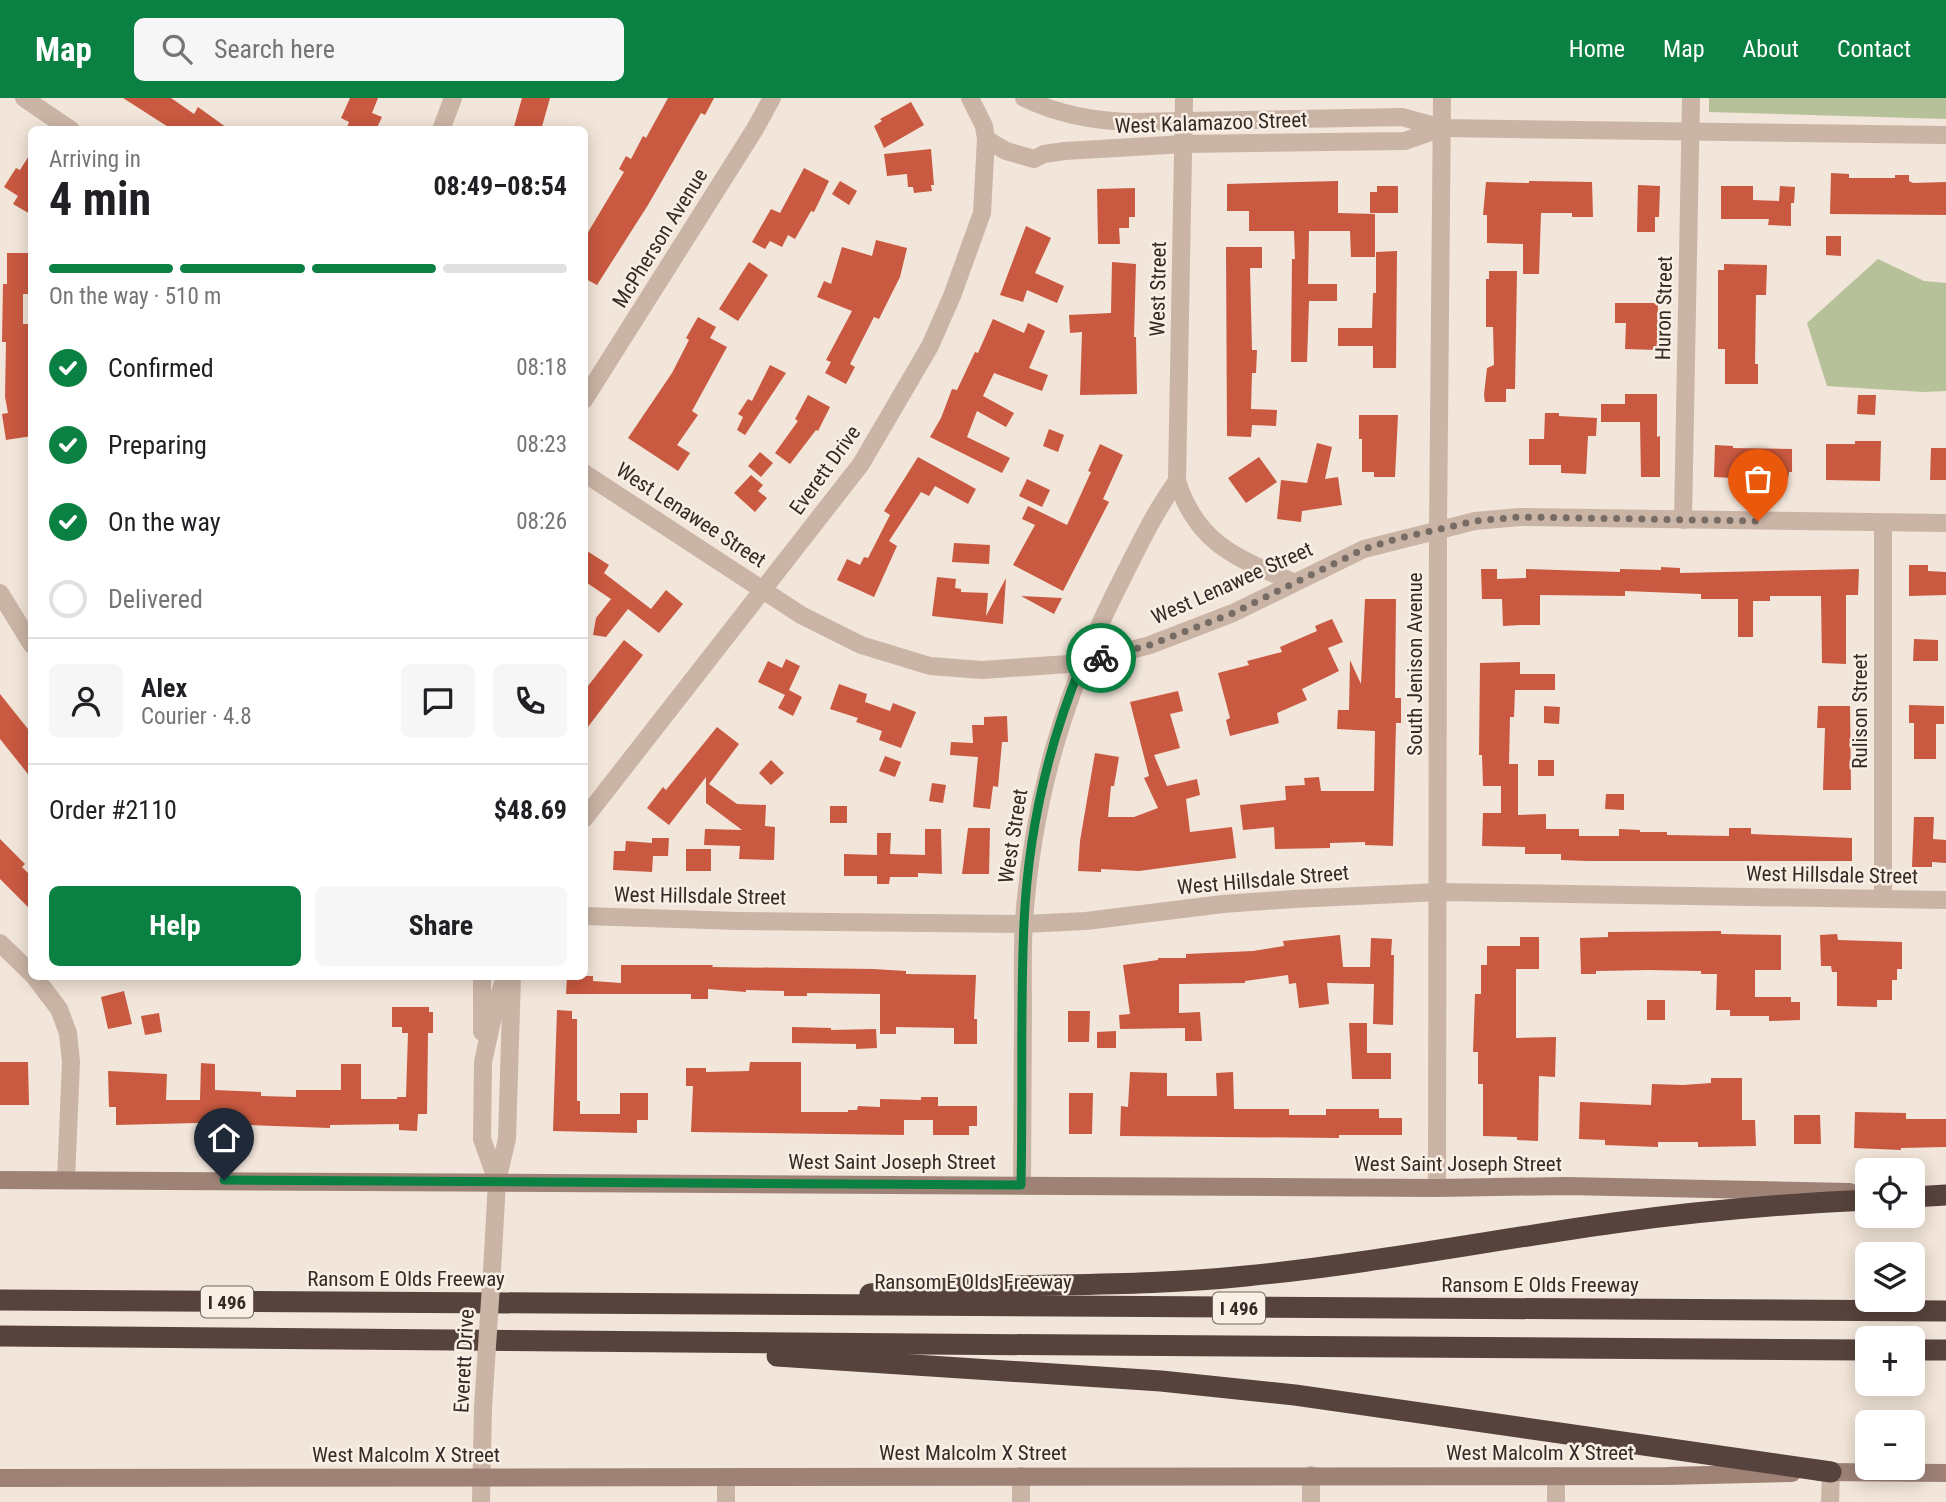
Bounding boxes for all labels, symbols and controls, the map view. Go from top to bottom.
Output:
search box [134,18,624,81]
text: Map [35,30,92,69]
icon: search [158,30,196,68]
text: Search here [214,34,335,64]
text: Home [1569,35,1625,63]
text: Map [1663,35,1705,63]
text: About [1743,35,1799,63]
text: Contact [1837,35,1911,63]
street label: West Kalamazoo Street [1114,108,1308,138]
text: Arriving in [49,146,141,173]
street label: McPherson Avenue [608,164,712,312]
text: 08:49–08:54 [433,171,567,201]
text: 4 min [49,172,151,226]
street label: West Street [1145,241,1171,337]
street label: Huron Street [1651,256,1677,360]
text: On the way · 510 m [49,283,221,310]
icon: check [49,349,87,387]
text: Confirmed [108,353,214,383]
text: 08:18 [516,354,567,381]
street label: Everett Drive [785,421,865,519]
icon: check [49,426,87,464]
text: Preparing [108,430,207,460]
text: 08:23 [516,431,567,458]
pin [1728,449,1788,521]
street label: West Lenawee Street [612,458,770,572]
icon: bag [1739,460,1777,498]
icon: check [49,503,87,541]
text: On the way [108,507,221,537]
text: 08:26 [516,508,567,535]
street label: West Lenawee Street [1148,537,1316,629]
street label: South Jenison Avenue [1403,572,1427,756]
text: Delivered [108,584,203,614]
courier [1066,623,1136,693]
icon: bike [1082,639,1120,677]
street label: Rulison Street [1848,653,1872,769]
button: person [49,664,123,738]
button: chat [401,664,475,738]
button: phone [493,664,567,738]
text: Alex [141,673,187,703]
text: Courier · 4.8 [141,703,252,730]
street label: West Street [994,787,1032,885]
text: Order #2110 [49,795,177,825]
text: $48.69 [494,795,567,825]
street label: West Hillsdale Street [1176,861,1350,899]
street label: West Hillsdale Street [1746,861,1918,889]
street label: West Hillsdale Street [614,882,786,910]
button: Help [49,886,301,966]
button: Share [315,886,567,966]
pin [194,1108,254,1180]
icon: home [205,1119,243,1157]
street label: West Saint Joseph Street [788,1150,996,1174]
street label: West Saint Joseph Street [1354,1152,1562,1176]
map controls [1855,1158,1925,1480]
button: locate [1855,1158,1925,1228]
button: layers [1855,1242,1925,1312]
street label: Ransom E Olds Freeway [307,1267,505,1291]
street label: Ransom E Olds Freeway [874,1270,1072,1294]
street label: Ransom E Olds Freeway [1441,1273,1639,1297]
road number: I 496 [201,1286,253,1318]
road number: I 496 [1213,1292,1265,1324]
street label: Everett Drive [449,1308,479,1414]
button: + [1855,1326,1925,1396]
button: − [1855,1410,1925,1480]
street label: West Malcolm X Street [879,1441,1067,1465]
street label: West Malcolm X Street [1446,1441,1634,1465]
street label: West Malcolm X Street [312,1443,500,1467]

